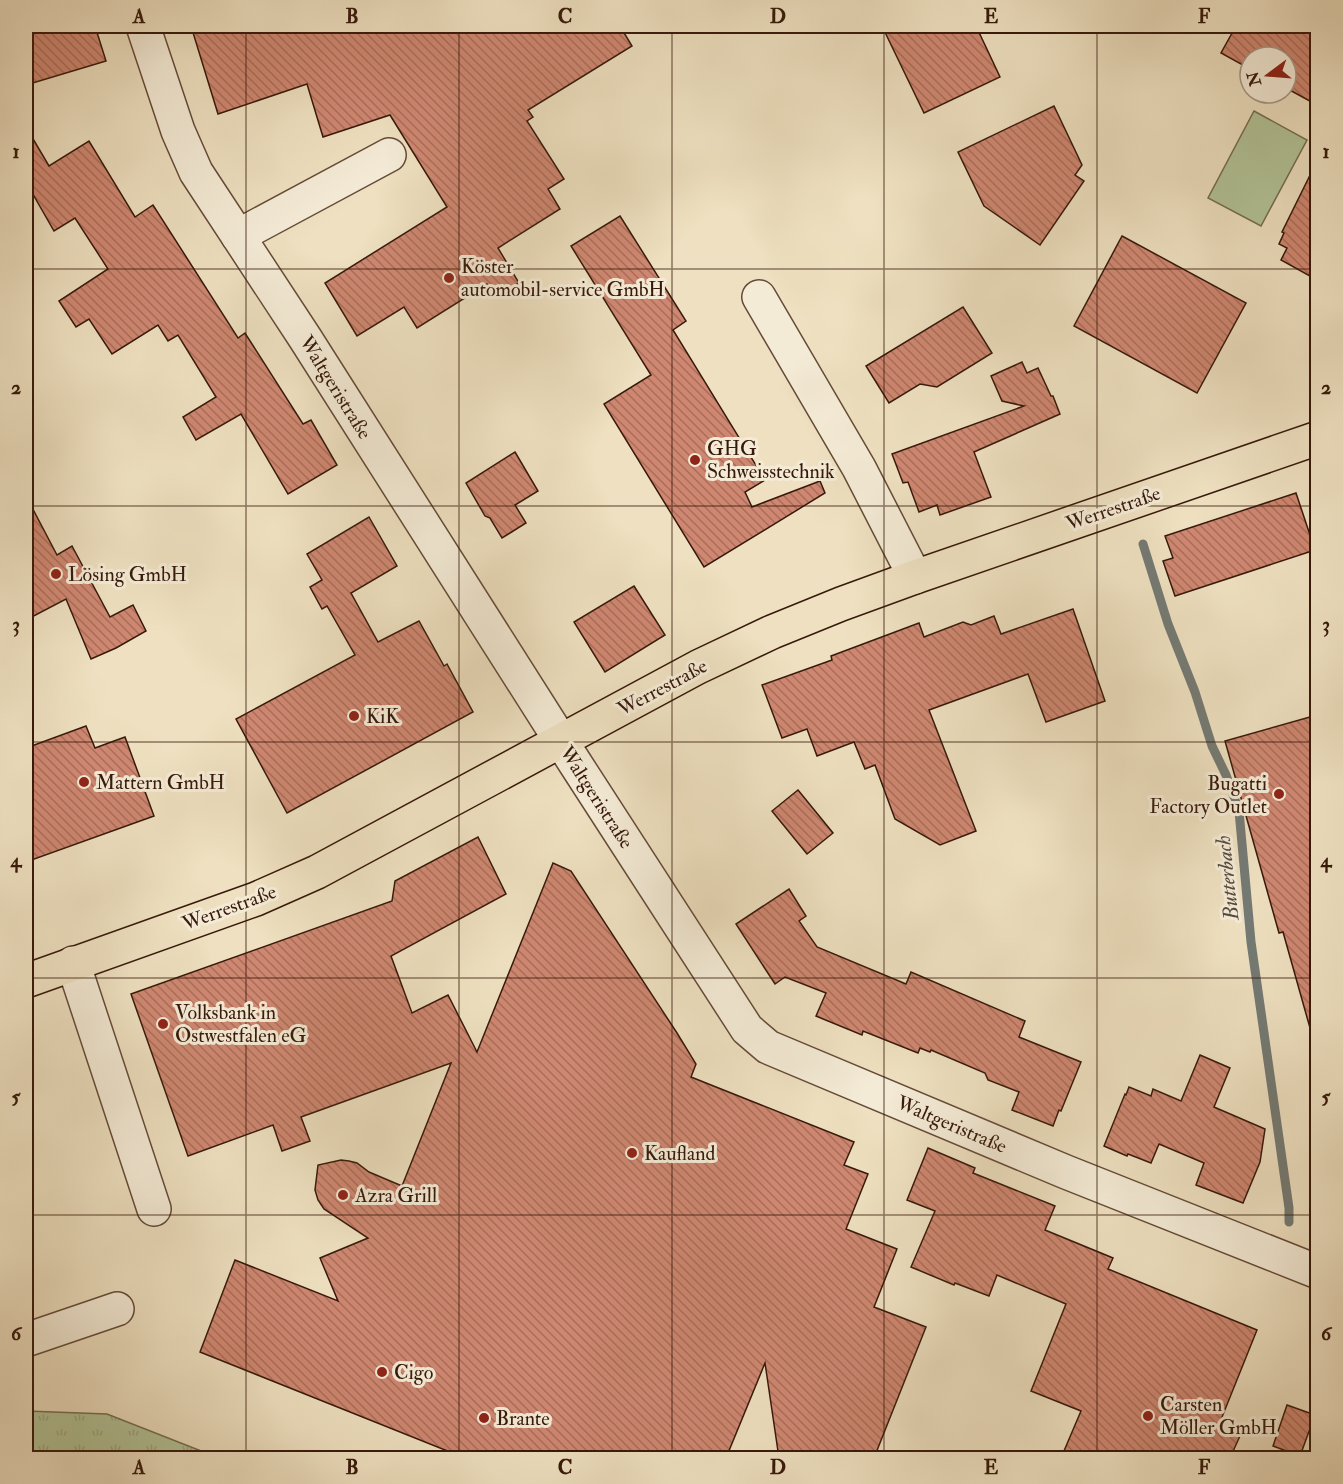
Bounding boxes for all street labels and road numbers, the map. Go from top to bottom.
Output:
street label: Waltgeristraße [293,330,377,444]
street label: Werrestraße [1062,481,1164,537]
street label: Werrestraße [612,653,711,722]
street label: Waltgeristraße [554,740,639,853]
street label: Werrestraße [178,879,280,936]
street label: Waltgeristraße [892,1090,1011,1159]

